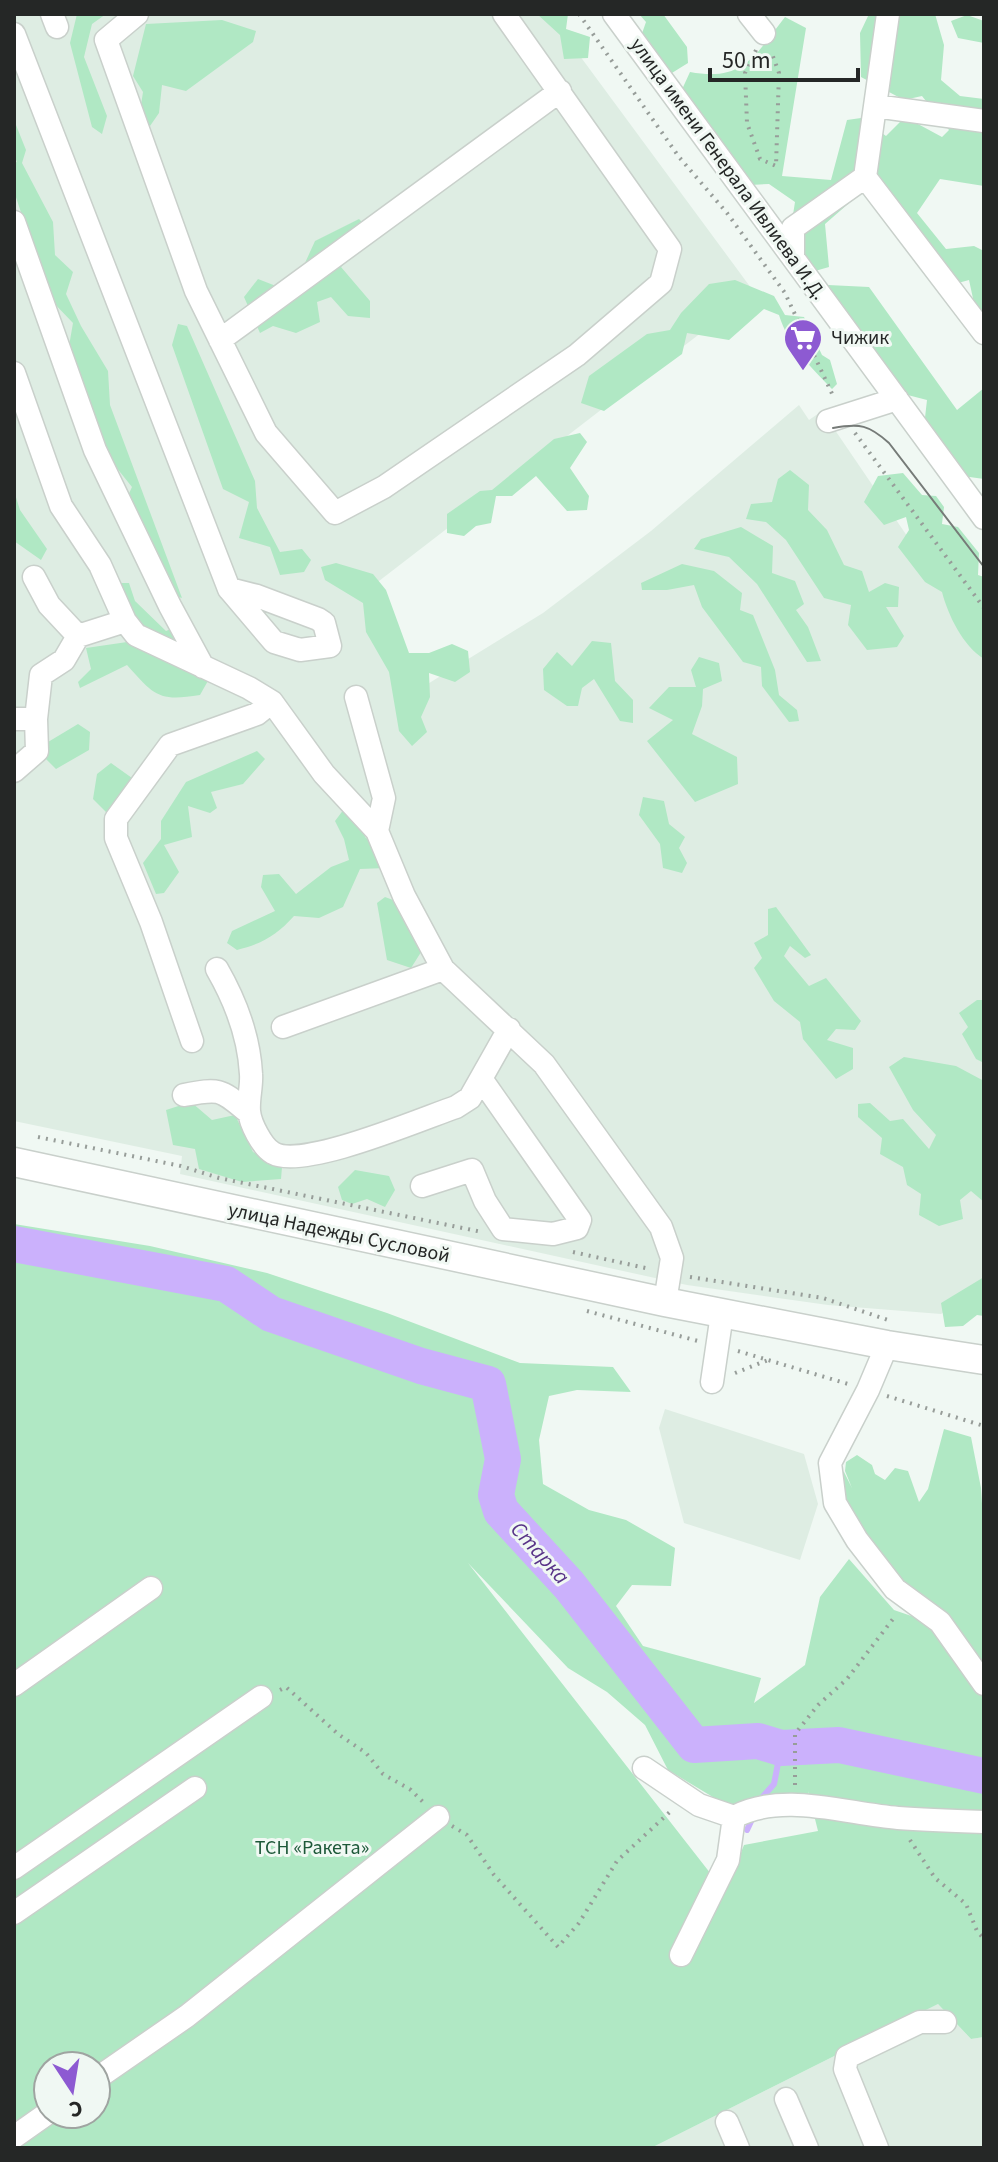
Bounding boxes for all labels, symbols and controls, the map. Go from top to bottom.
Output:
street label: улица имени Генерала Ивлиева И.Д. [623,32,833,306]
scale bar [710,32,858,82]
text: 50 m [722,43,771,78]
supermarket icon: Чижик [782,317,824,372]
place label: Чижик [831,324,889,352]
street label: улица Надежды Сусловой [226,1196,452,1270]
water label: Старка [503,1514,577,1592]
park label: ТСН «Ракета» [255,1834,369,1862]
north arrow [32,2050,112,2130]
text: С [66,2092,86,2126]

